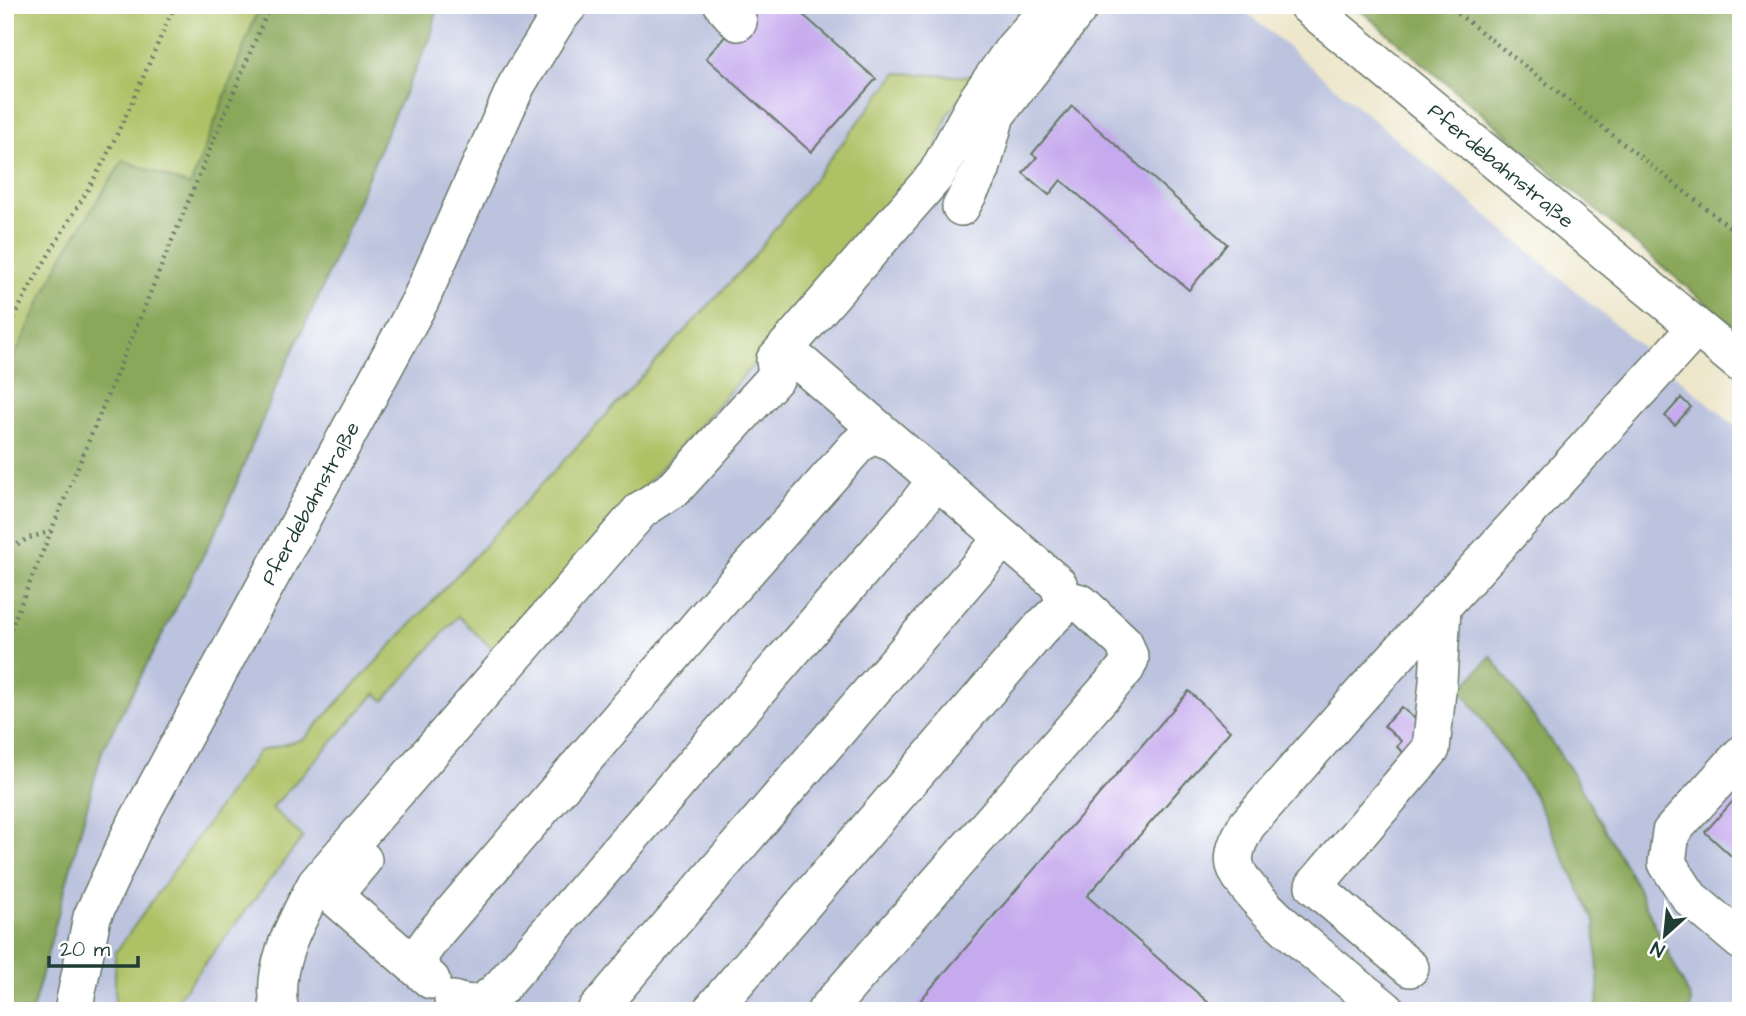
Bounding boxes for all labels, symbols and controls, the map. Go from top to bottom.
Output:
street label: Pferdebahnstraße [1422,96,1581,235]
street label: Pferdebahnstraße [254,416,366,590]
north arrow [1630,900,1700,970]
scale bar [49,925,138,969]
text: N [1646,934,1669,964]
text: 20 m [60,935,111,964]

